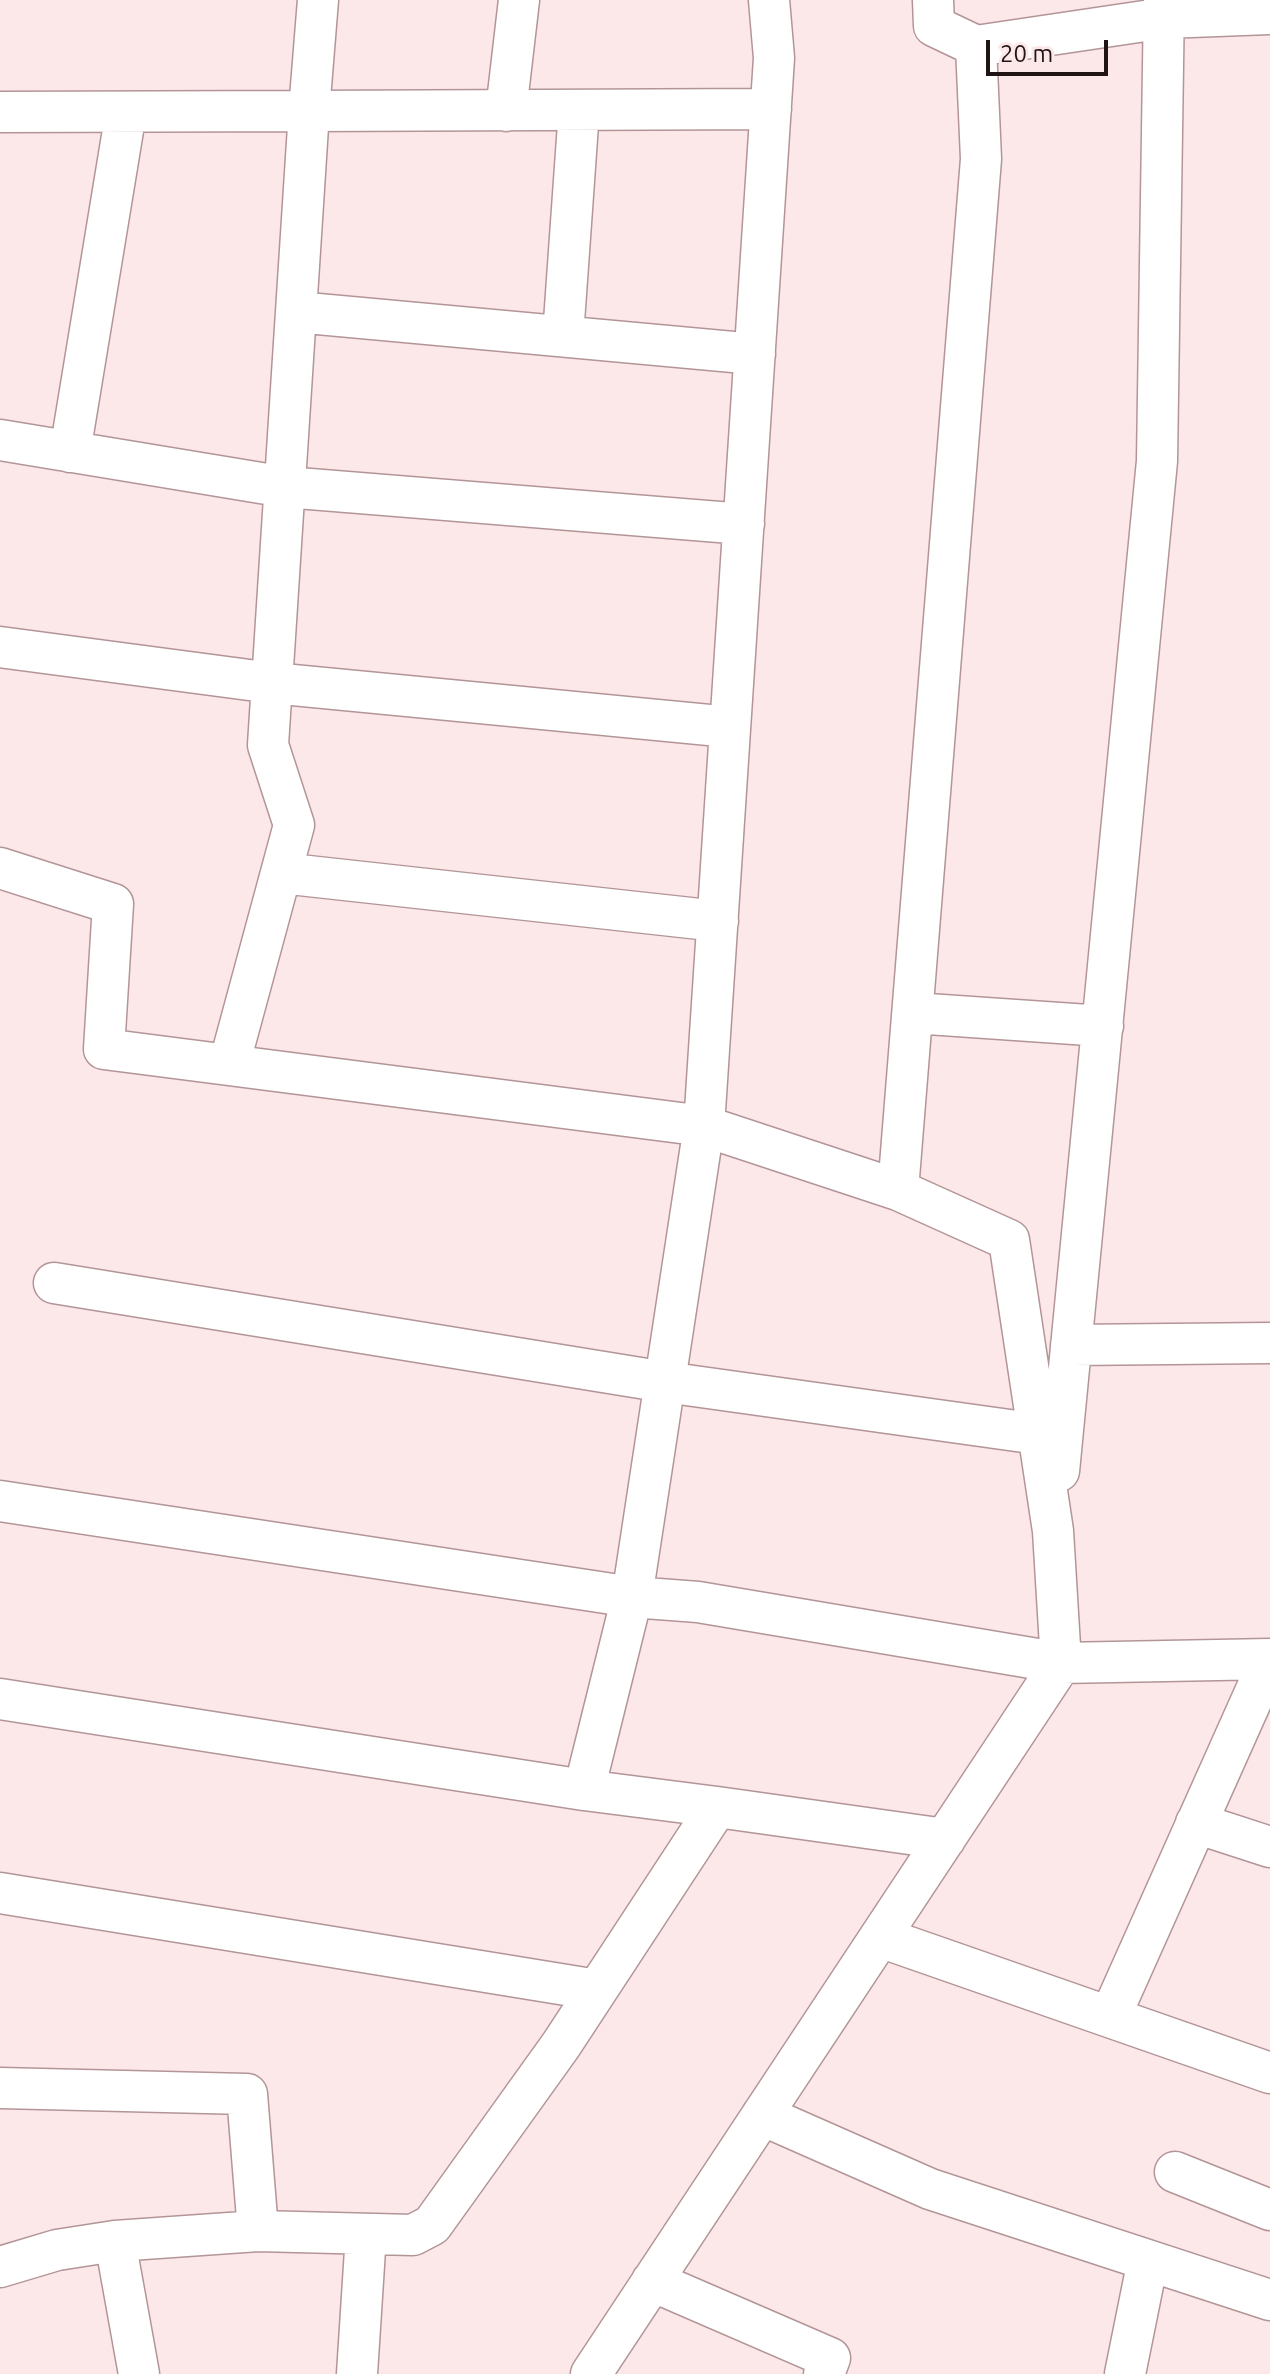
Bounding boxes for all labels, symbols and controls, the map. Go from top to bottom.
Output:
scale bar [990,24,1112,74]
text: 20 m [1000,40,1053,67]

